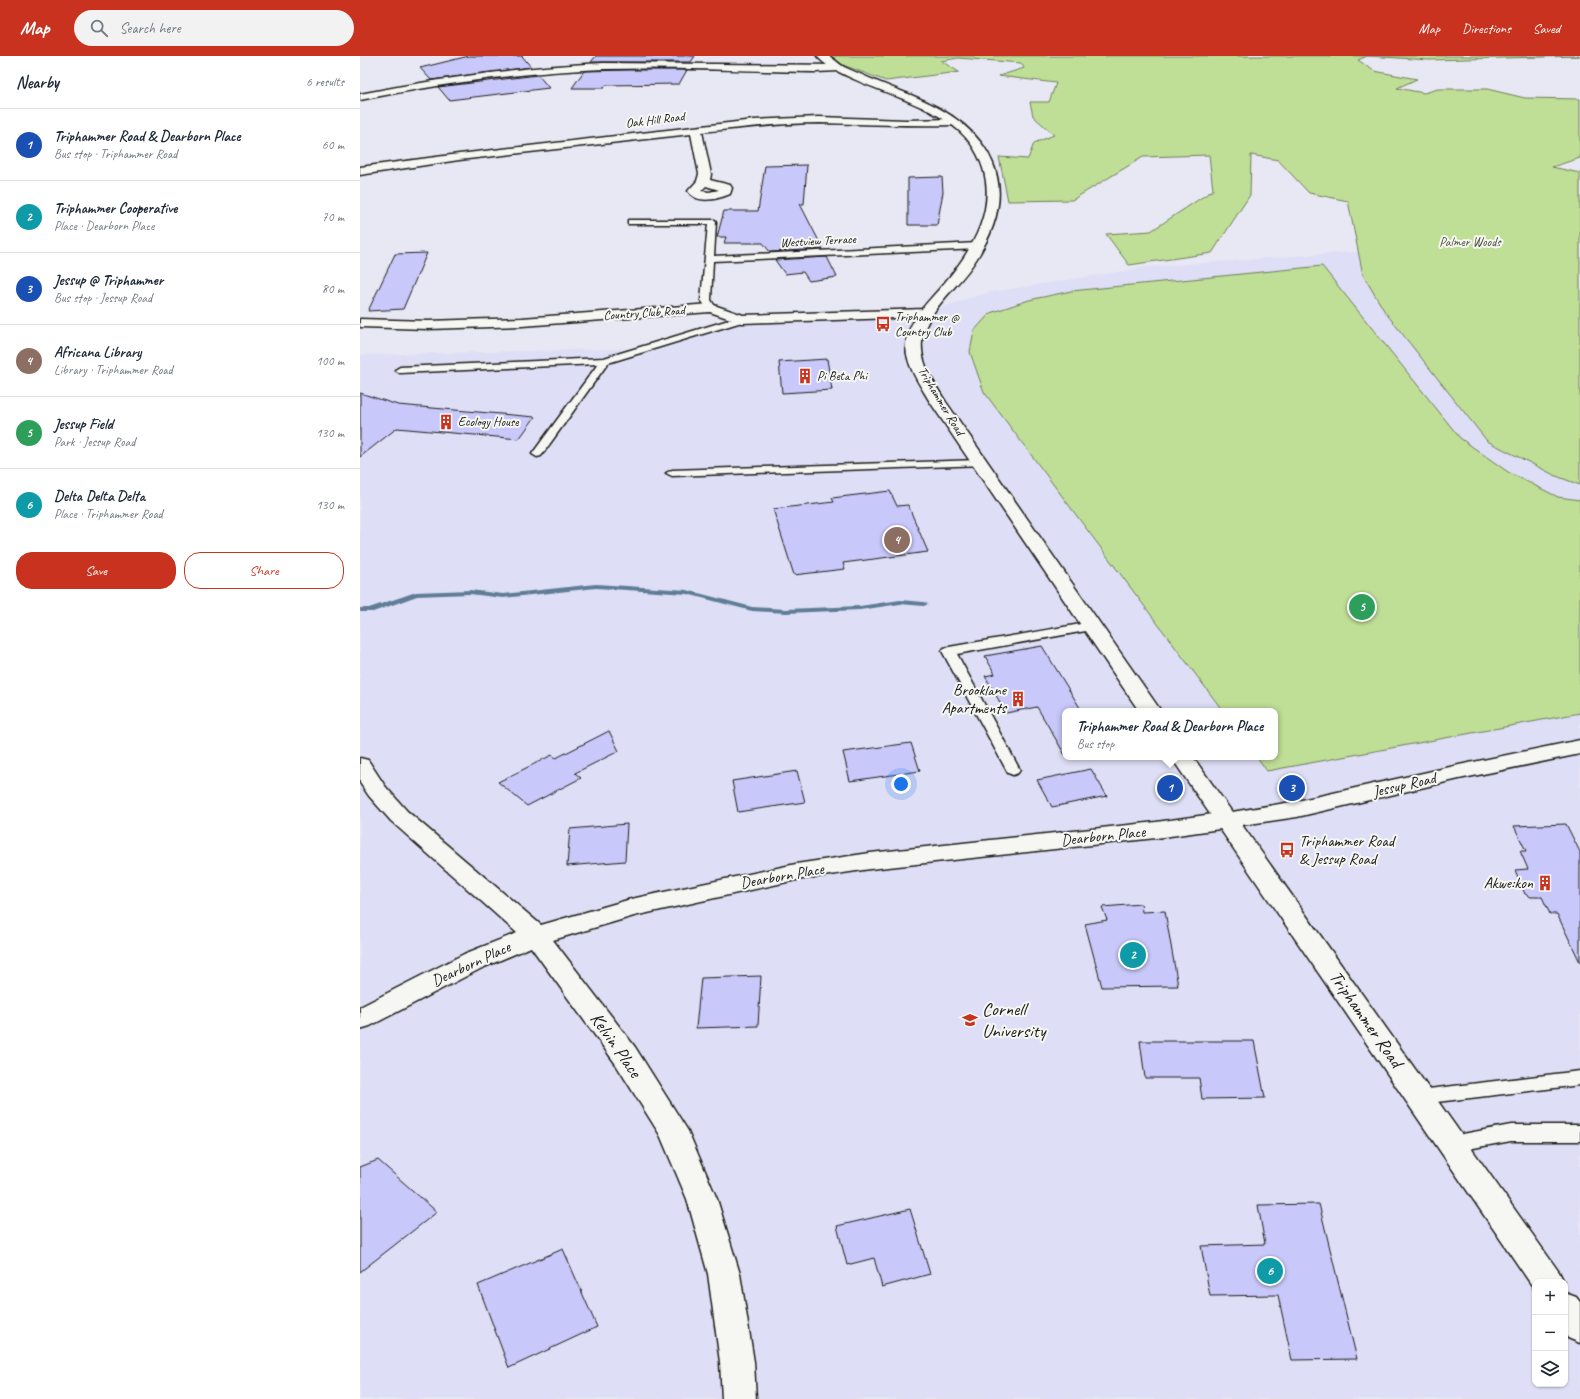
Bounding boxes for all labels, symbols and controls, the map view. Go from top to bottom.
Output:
search box [74,10,354,46]
text: Map [20,16,50,40]
icon: search [88,17,110,39]
text: Search here [120,19,181,38]
text: Map [1419,20,1440,37]
text: Directions [1462,20,1511,37]
text: Saved [1533,20,1560,37]
text: Nearby [16,72,59,93]
text: 6 results [306,74,344,90]
street label: Oak Hill Road [625,108,687,132]
text: Triphammer Road & Dearborn Place [54,127,241,146]
text: 1 [26,137,32,153]
text: 60 m [322,137,344,153]
text: Bus stop · Triphammer Road [54,146,177,162]
text: Triphammer Cooperative [54,199,177,218]
text: 2 [26,209,32,225]
text: 70 m [322,209,344,225]
text: Place · Dearborn Place [54,218,154,234]
street label: Westview Terrace [780,231,857,251]
park label: Palmer Woods [1439,234,1502,250]
text: Jessup @ Triphammer [54,271,163,290]
text: 3 [26,281,32,297]
text: 80 m [322,281,344,297]
text: Bus stop · Jessup Road [54,290,152,306]
street label: Country Club Road [603,302,687,324]
place label: Triphammer @ Country Club [895,309,960,340]
bus stop icon: Triphammer @ Country Club [874,315,892,333]
text: Africana Library [54,343,141,362]
text: 4 [26,353,32,369]
text: 100 m [316,353,344,369]
text: Library · Triphammer Road [54,362,173,378]
street label: Triphammer Road [914,364,969,440]
building icon: Pi Beta Phi [796,367,814,385]
place label: Pi Beta Phi [817,368,868,384]
building icon: Ecology House [437,413,455,431]
place label: Ecology House [458,414,519,430]
text: Jessup Field [54,415,113,434]
text: 5 [26,425,32,441]
text: 130 m [316,425,344,441]
text: Park · Jessup Road [54,434,135,450]
text: Delta Delta Delta [54,487,145,506]
text: 6 [26,497,32,513]
text: 130 m [316,497,344,513]
text: Place · Triphammer Road [54,506,163,522]
pin: 4 [884,525,910,555]
button: Save [16,552,176,589]
button: Share [184,552,344,589]
pin: 5 [1349,592,1375,622]
place label: Brooklane Apartments [942,680,1008,718]
building icon: Brooklane Apartments [1009,690,1027,708]
popup [1062,708,1278,760]
text: Triphammer Road & Dearborn Place [1077,717,1263,736]
text: Bus stop [1077,736,1114,752]
street label: Jessup Road [1370,767,1440,802]
pin: 1 [1157,773,1183,803]
pin: 3 [1279,773,1305,803]
your location [891,774,911,794]
street label: Dearborn Place [1060,821,1148,850]
place label: Triphammer Road & Jessup Road [1299,831,1397,869]
bus stop icon: Triphammer Road & Jessup Road [1278,841,1296,859]
street label: Dearborn Place [739,859,827,893]
place label: Akwe:kon [1484,873,1534,893]
building icon: Akwe:kon [1536,874,1554,892]
street label: Dearborn Place [428,936,515,991]
pin: 2 [1120,940,1146,970]
street label: Triphammer Road [1324,966,1410,1075]
place label: Cornell University [982,997,1047,1043]
street label: Kelvin Place [585,1008,648,1084]
school or university icon: Cornell University [961,1011,979,1029]
pin: 6 [1257,1256,1283,1286]
map controls [1532,1279,1568,1387]
button: + [1532,1279,1568,1315]
button: − [1532,1315,1568,1351]
button: layers [1532,1351,1568,1387]

